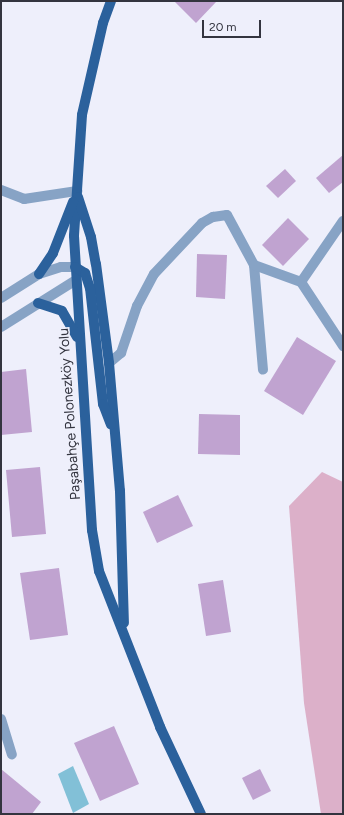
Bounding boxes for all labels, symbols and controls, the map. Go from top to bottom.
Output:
scale bar [204,12,263,38]
text: 20 m [209,20,237,34]
street label: Paşabahçe Polonezköy Yolu [56,327,84,501]

